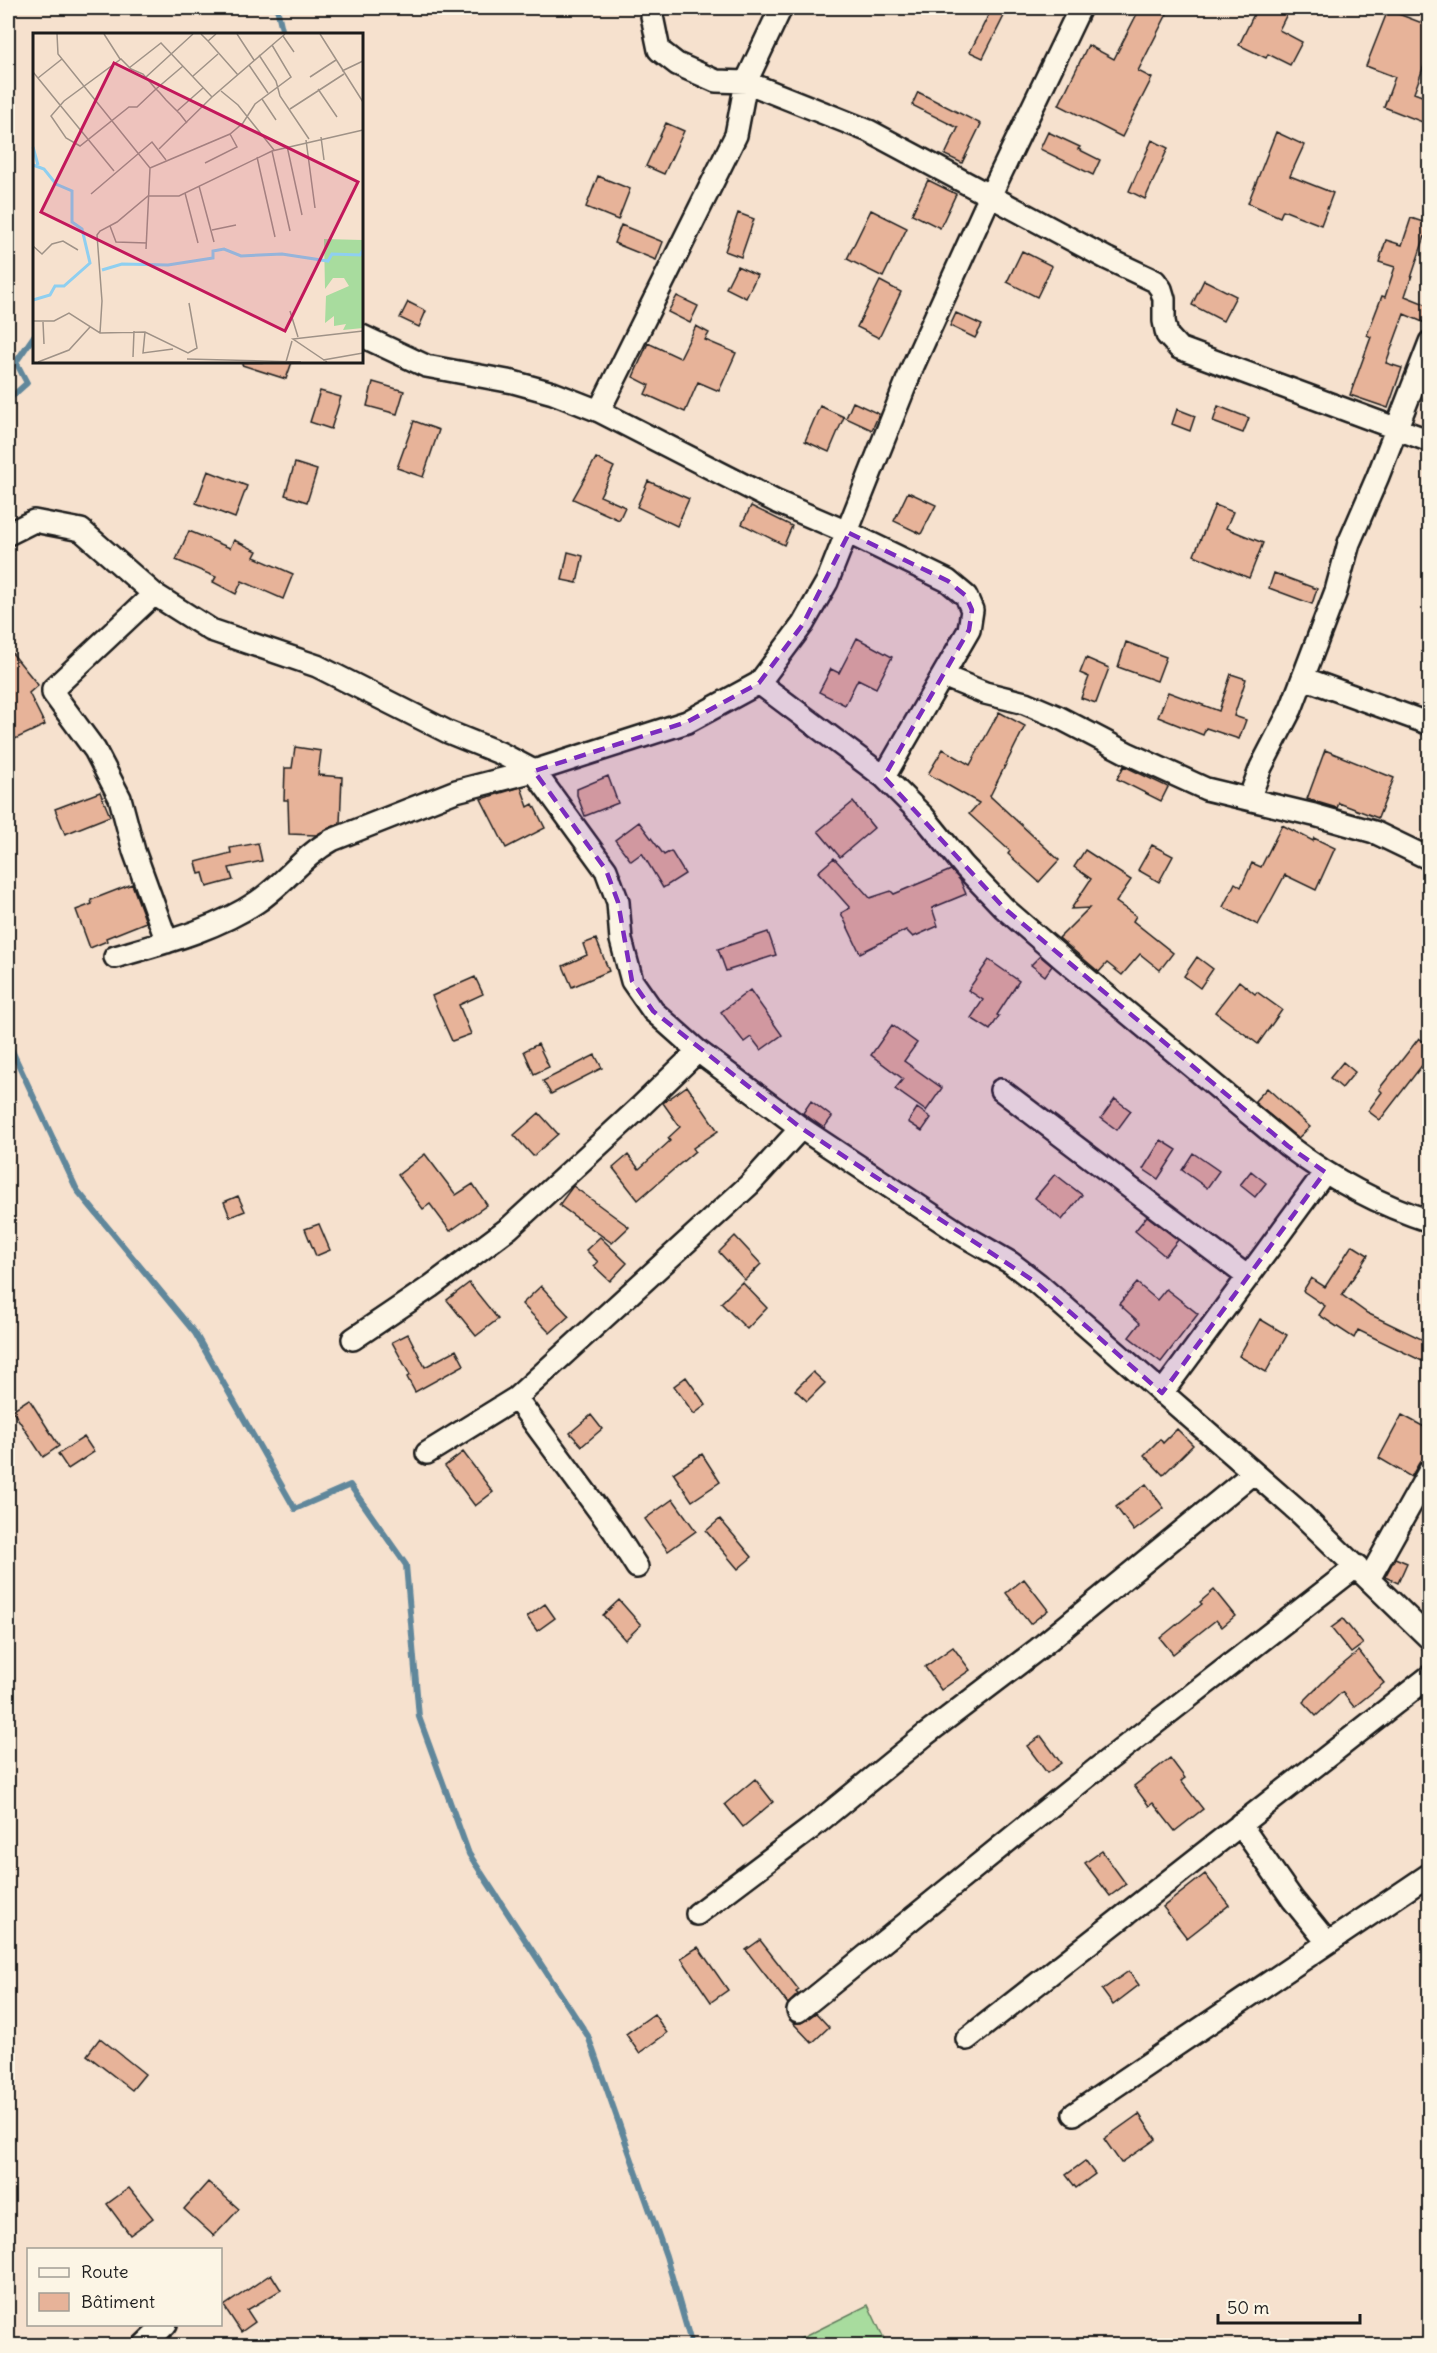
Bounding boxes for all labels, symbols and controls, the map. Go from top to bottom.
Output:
inset map [33,33,363,363]
legend [27,2248,222,2326]
text: Route [81,2260,129,2283]
scale bar [1218,2287,1360,2325]
text: Bâtiment [81,2290,155,2313]
text: 50 m [1227,2296,1269,2319]

